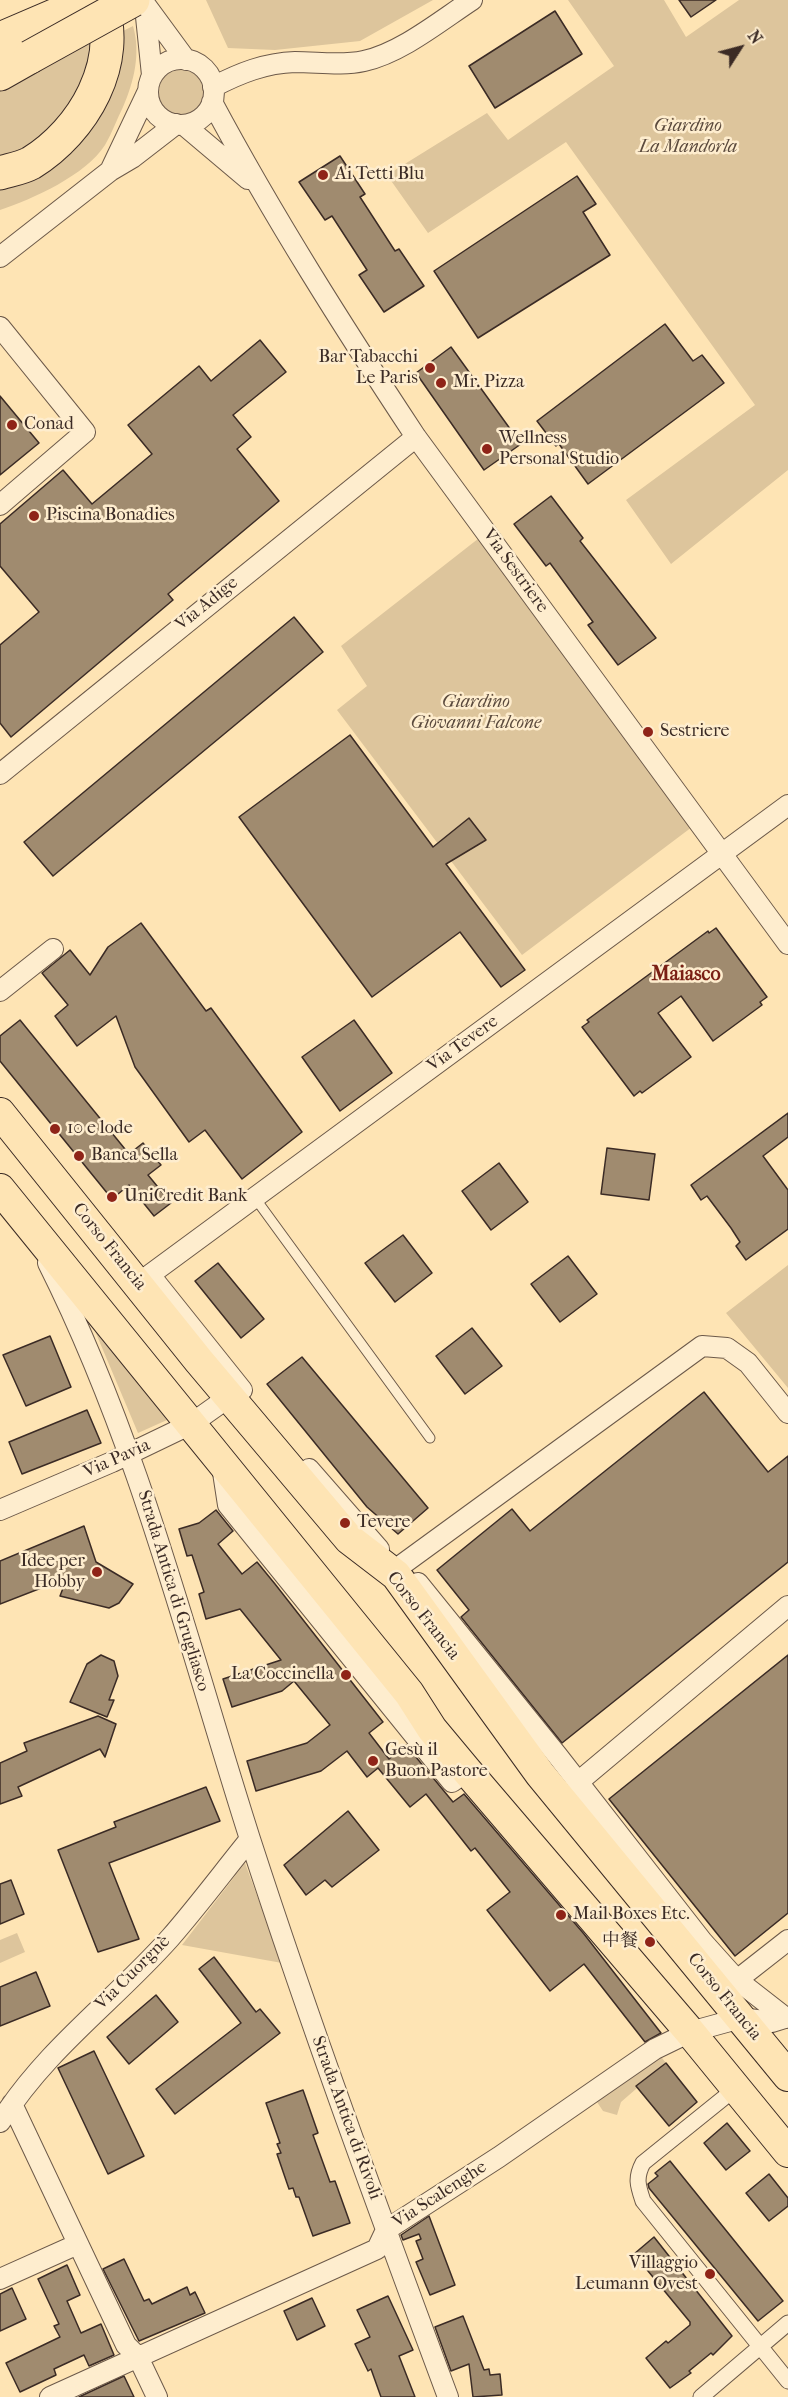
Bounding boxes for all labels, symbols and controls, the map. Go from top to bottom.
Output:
north arrow [710,18,770,78]
text: N [744,27,766,48]
park label: Giardino La Mandorla [639,116,737,158]
place label: Ai Tetti Blu [335,164,424,186]
marker: Ai Tetti Blu [316,168,330,182]
place label: Bar Tabacchi Le Paris [319,347,418,389]
marker: Bar Tabacchi Le Paris [423,361,437,375]
place label: Mr. Pizza [453,372,524,394]
marker: Mr. Pizza [434,376,448,390]
place label: Conad [24,414,74,436]
marker: Conad [5,418,19,432]
place label: Wellness Personal Studio [499,428,619,470]
marker: Wellness Personal Studio [480,442,494,456]
place label: Piscina Bonadies [46,505,175,527]
marker: Piscina Bonadies [27,509,41,523]
street label: Via Sestriere [477,525,553,617]
street label: Via Adige [171,572,243,636]
park label: Giardino Giovanni Falcone [411,692,541,734]
place label: Sestriere [660,721,729,743]
marker: Sestriere [641,725,655,739]
district label: Maiasco [651,963,721,987]
street label: Via Tevere [423,1011,503,1077]
place label: 10 e lode [67,1118,133,1140]
marker: 10 e lode [48,1122,62,1136]
place label: Banca Sella [91,1145,178,1167]
marker: Banca Sella [72,1149,86,1163]
place label: UniCredit Bank [124,1186,247,1208]
marker: UniCredit Bank [105,1190,119,1204]
street label: Corso Francia [67,1199,151,1295]
street label: Via Pavia [80,1435,154,1483]
street label: Strada Antica di Grugliasco [132,1488,214,1694]
place label: Tevere [357,1512,410,1534]
marker: Tevere [338,1516,352,1530]
place label: Idee per Hobby [20,1551,85,1594]
marker: Idee per Hobby [90,1565,104,1579]
street label: Corso Francia [382,1568,464,1664]
place label: La Coccinella [231,1664,334,1686]
marker: La Coccinella [339,1668,353,1682]
place label: Gesù il Buon Pastore [385,1740,488,1782]
marker: Gesù il Buon Pastore [366,1754,380,1768]
place label: Mail Boxes Etc. [573,1904,690,1926]
marker: Mail Boxes Etc. [554,1908,568,1922]
street label: Via Cuorgnè [91,1931,175,2015]
place label: 中餐 [602,1931,638,1953]
marker: 中餐 [643,1935,657,1949]
street label: Corso Francia [682,1949,766,2045]
street label: Strada Antica di Rivoli [306,2033,386,2203]
street label: Via Scalenghe [389,2157,491,2233]
place label: Villaggio Leumann Ovest [575,2253,698,2296]
marker: Villaggio Leumann Ovest [703,2267,717,2281]

